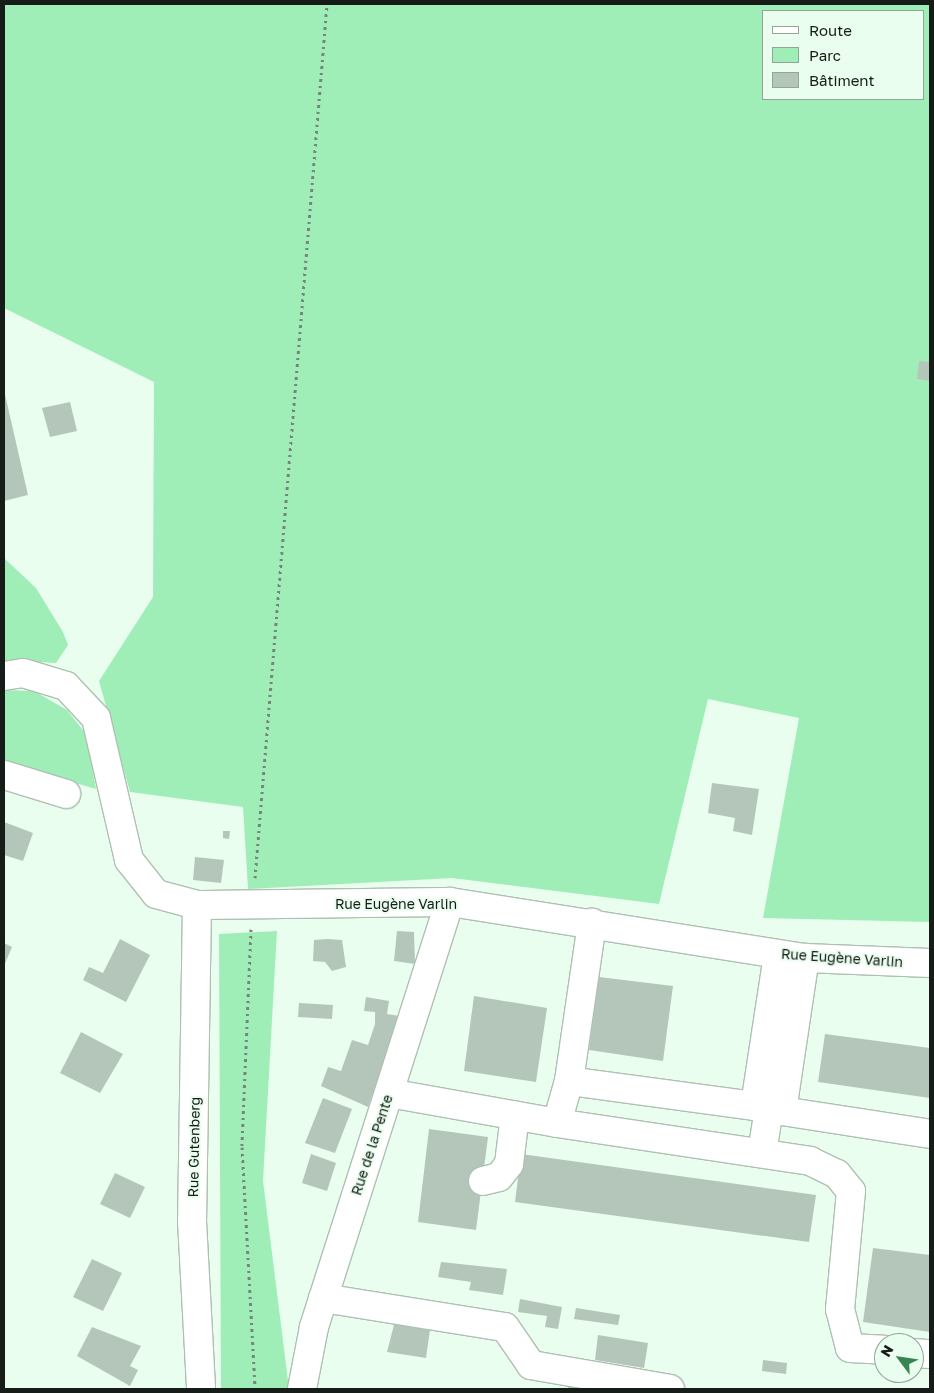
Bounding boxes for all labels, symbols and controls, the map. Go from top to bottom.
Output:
legend [762,10,924,100]
text: Route [809,21,852,39]
text: Parc [809,46,841,64]
text: Bâtiment [809,71,874,89]
street label: Rue Eugène Varlin [335,896,457,912]
street label: Rue Eugène Varlin [781,945,903,971]
street label: Rue de la Pente [348,1093,396,1197]
street label: Rue Gutenberg [185,1097,203,1197]
north arrow [874,1333,924,1383]
text: N [877,1342,897,1359]

